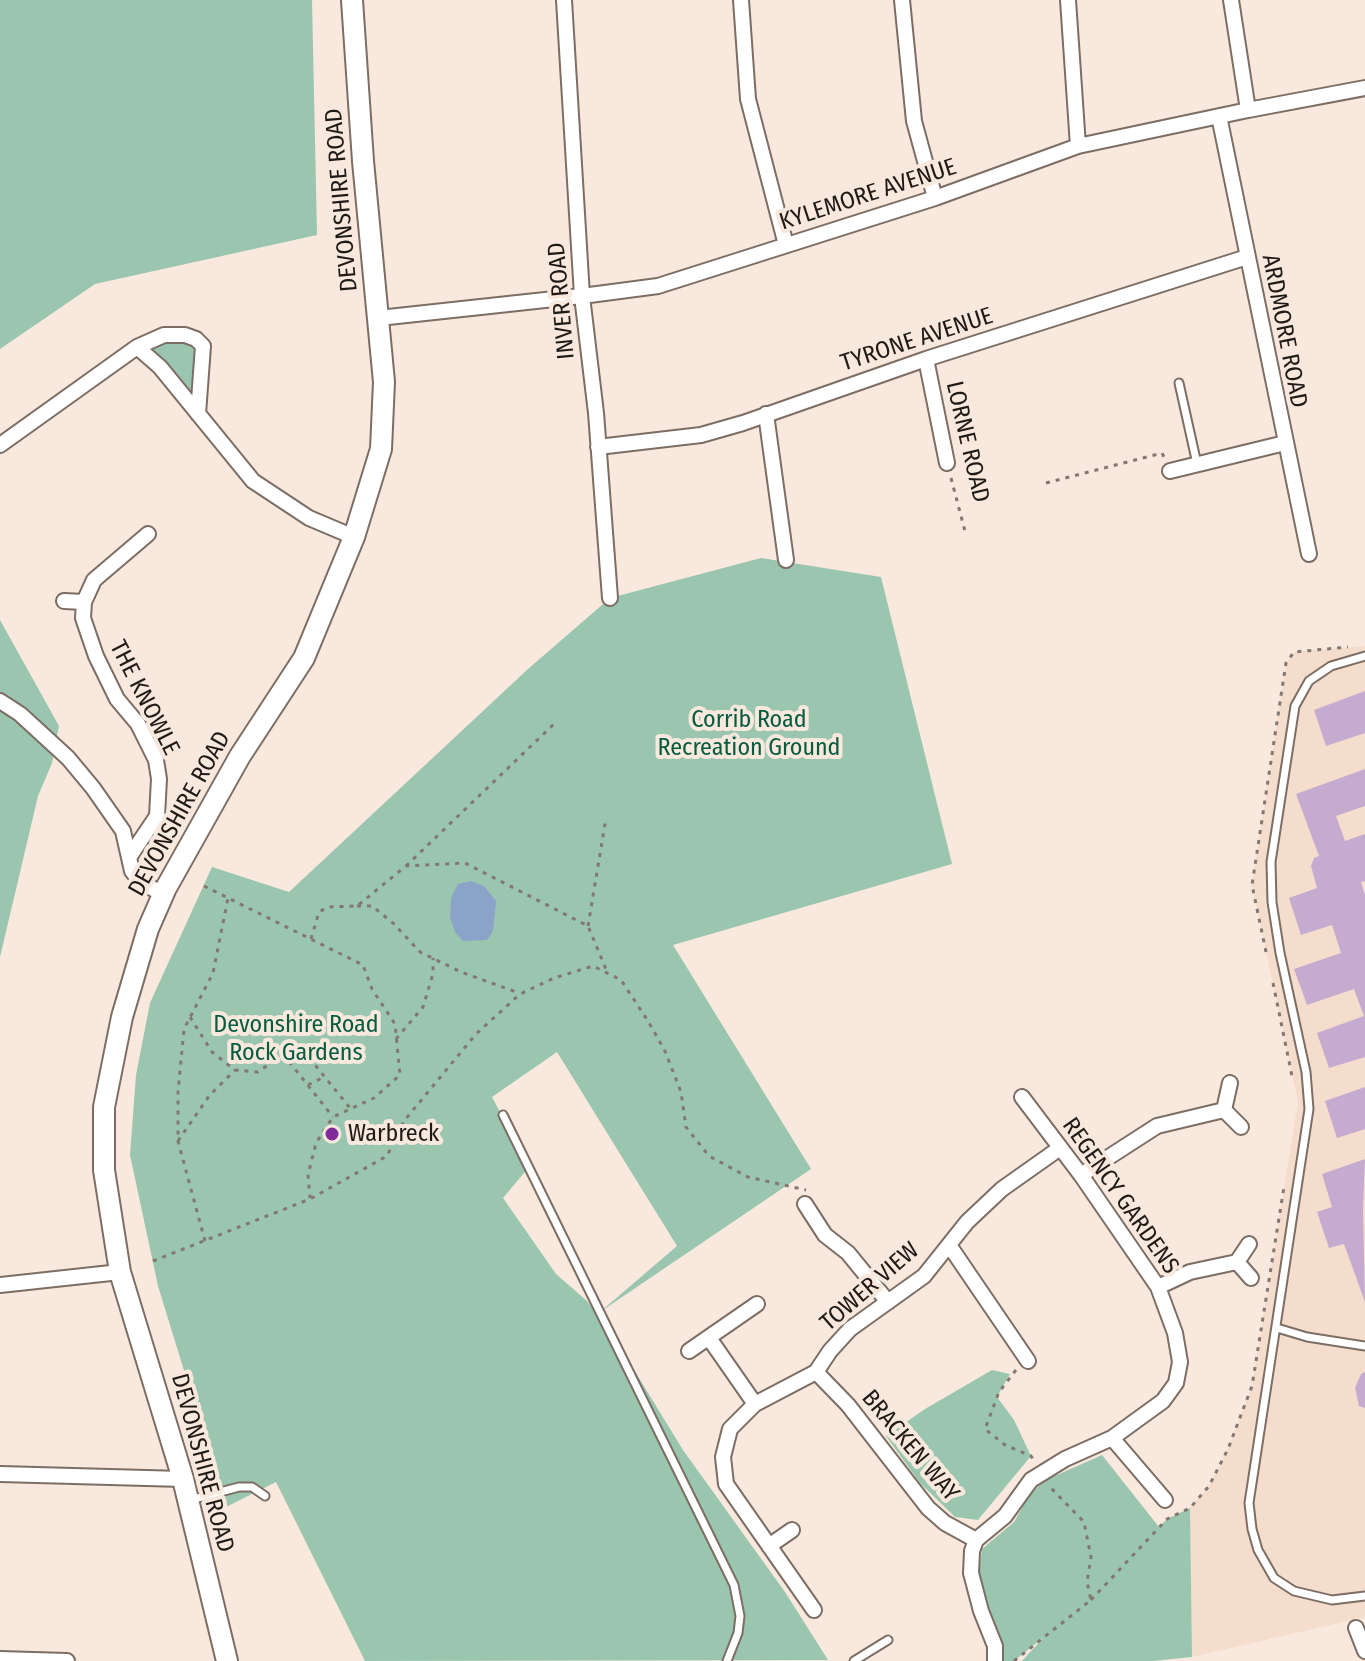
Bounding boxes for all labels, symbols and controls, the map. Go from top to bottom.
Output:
street label: DEVONSHIRE ROAD [320,107,364,293]
street label: KYLEMORE AVENUE [776,153,960,237]
street label: INVER ROAD [543,241,581,361]
street label: ARDMORE ROAD [1255,252,1313,410]
street label: TYRONE AVENUE [837,302,997,378]
street label: LORNE ROAD [939,379,995,505]
street label: THE KNOWLE [103,636,185,760]
park label: Corrib Road Recreation Ground [658,706,840,762]
street label: DEVONSHIRE ROAD [123,727,237,901]
park label: Devonshire Road Rock Gardens [213,1011,379,1067]
street label: REGENCY GARDENS [1055,1112,1185,1280]
place label: Warbreck [348,1120,439,1148]
marker: Warbreck [323,1125,341,1143]
street label: TOWER VIEW [815,1236,925,1338]
street label: DEVONSHIRE ROAD [164,1370,240,1556]
street label: BRACKEN WAY [855,1385,965,1507]

